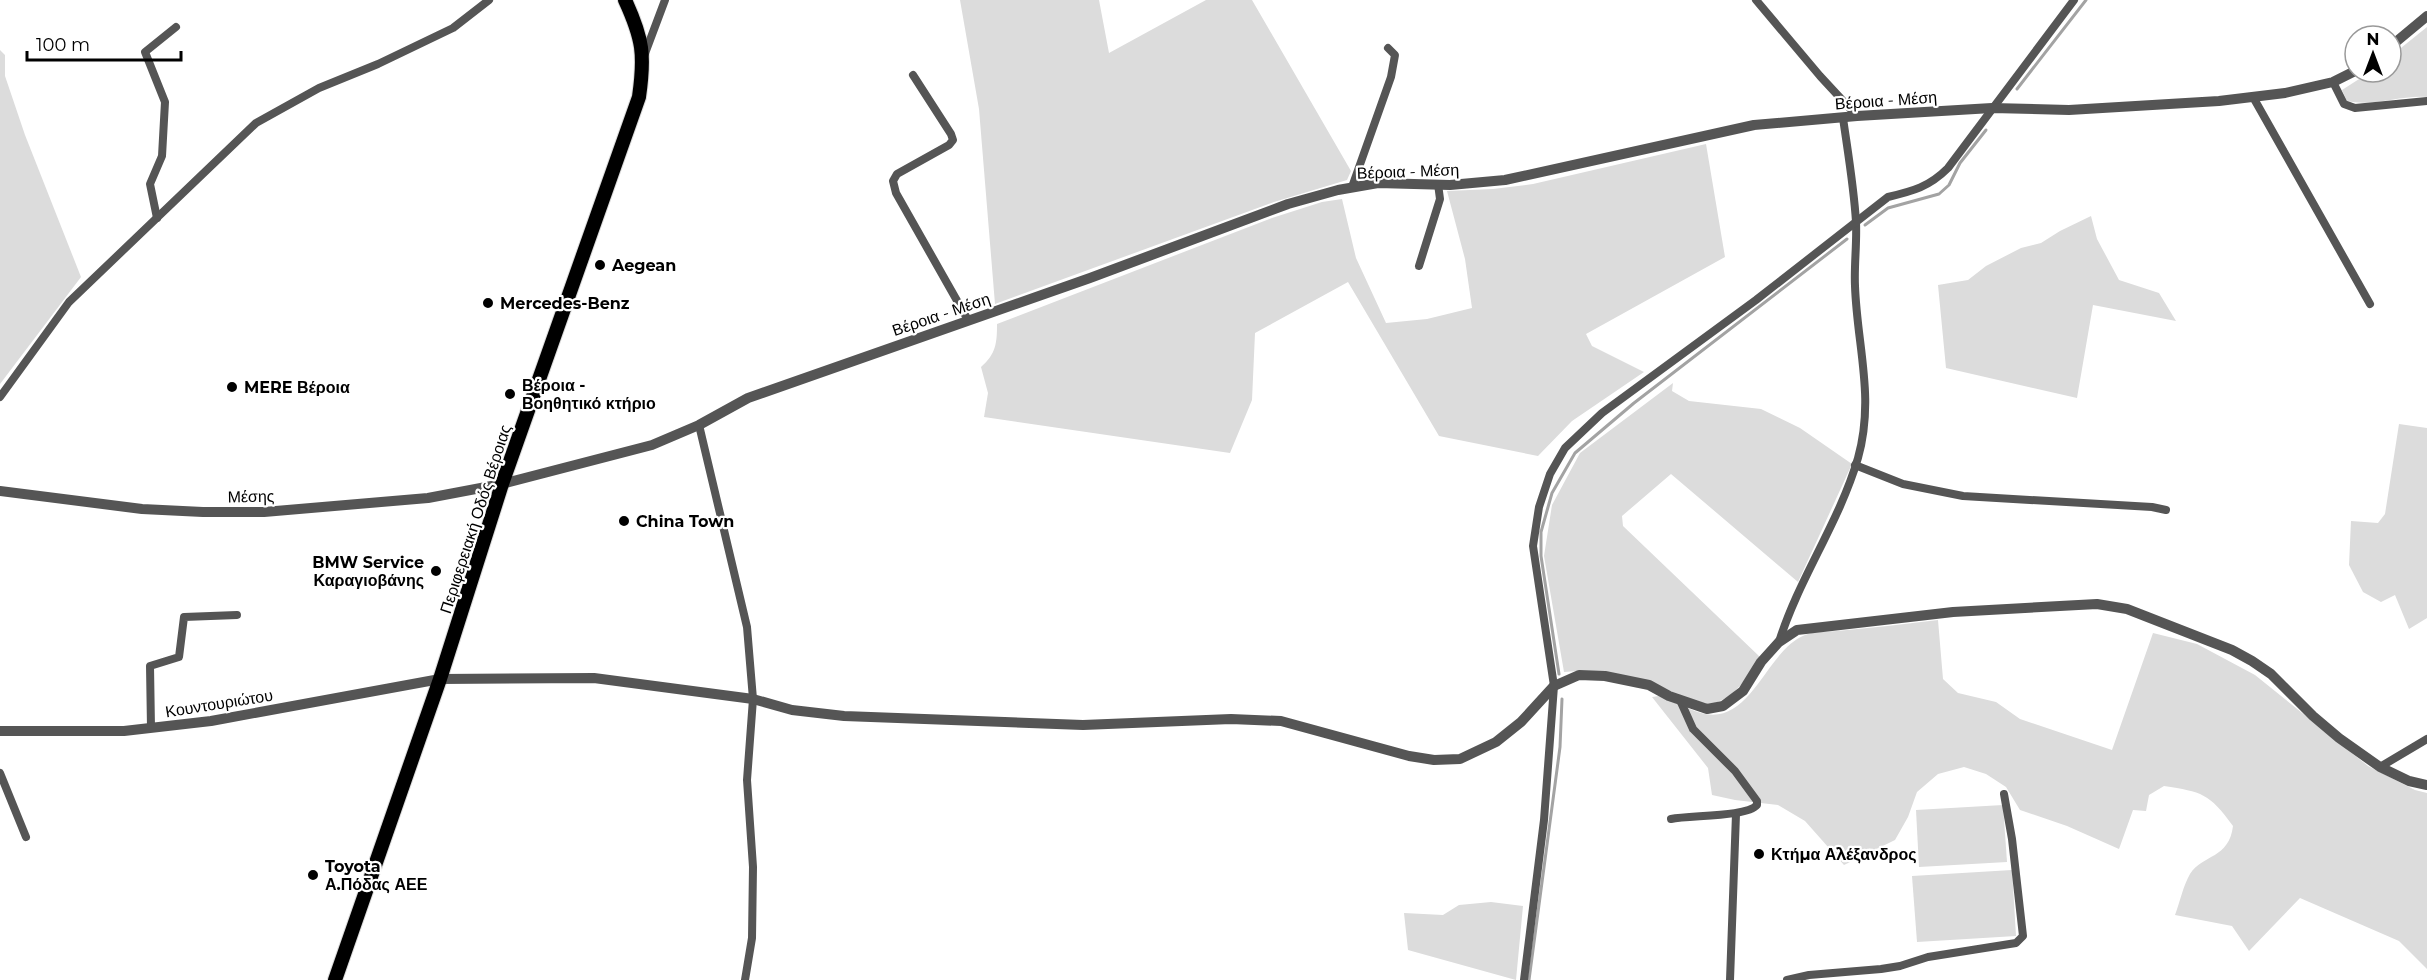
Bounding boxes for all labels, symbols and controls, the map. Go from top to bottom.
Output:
scale bar [27,24,182,62]
north arrow [2343,24,2403,84]
text: N [2367,30,2379,49]
text: 100 m [36,34,90,56]
street label: Βέροια - Μέση [1834,87,1938,114]
street label: Βέροια - Μέση [1357,160,1459,183]
place label: Aegean [611,256,676,275]
marker: Aegean [593,258,607,272]
street label: Βέροια - Μέση [890,289,993,340]
place label: Mercedes-Benz [500,294,630,313]
marker: Mercedes-Benz [481,296,495,310]
place label: Βέροια - Βοηθητικό κτήριο [522,376,656,413]
place label: MERE Βέροια [244,378,350,397]
marker: MERE Βέροια [225,380,239,394]
marker: Βέροια - Βοηθητικό κτήριο [503,387,517,401]
street label: Περιφερειακή Οδός Βέροιας [436,422,515,616]
street label: Μέσης [227,487,275,506]
place label: China Town [636,512,734,531]
marker: China Town [617,514,631,528]
place label: BMW Service Καραγιοβάνης [312,553,424,590]
marker: BMW Service Καραγιοβάνης [429,564,443,578]
street label: Κουντουριώτου [164,686,274,721]
place label: Κτήμα Αλέξανδρος [1771,845,1917,864]
marker: Κτήμα Αλέξανδρος [1752,847,1766,861]
place label: Toyota Α.Πόδας ΑΕΕ [325,857,428,894]
marker: Toyota Α.Πόδας ΑΕΕ [306,868,320,882]

